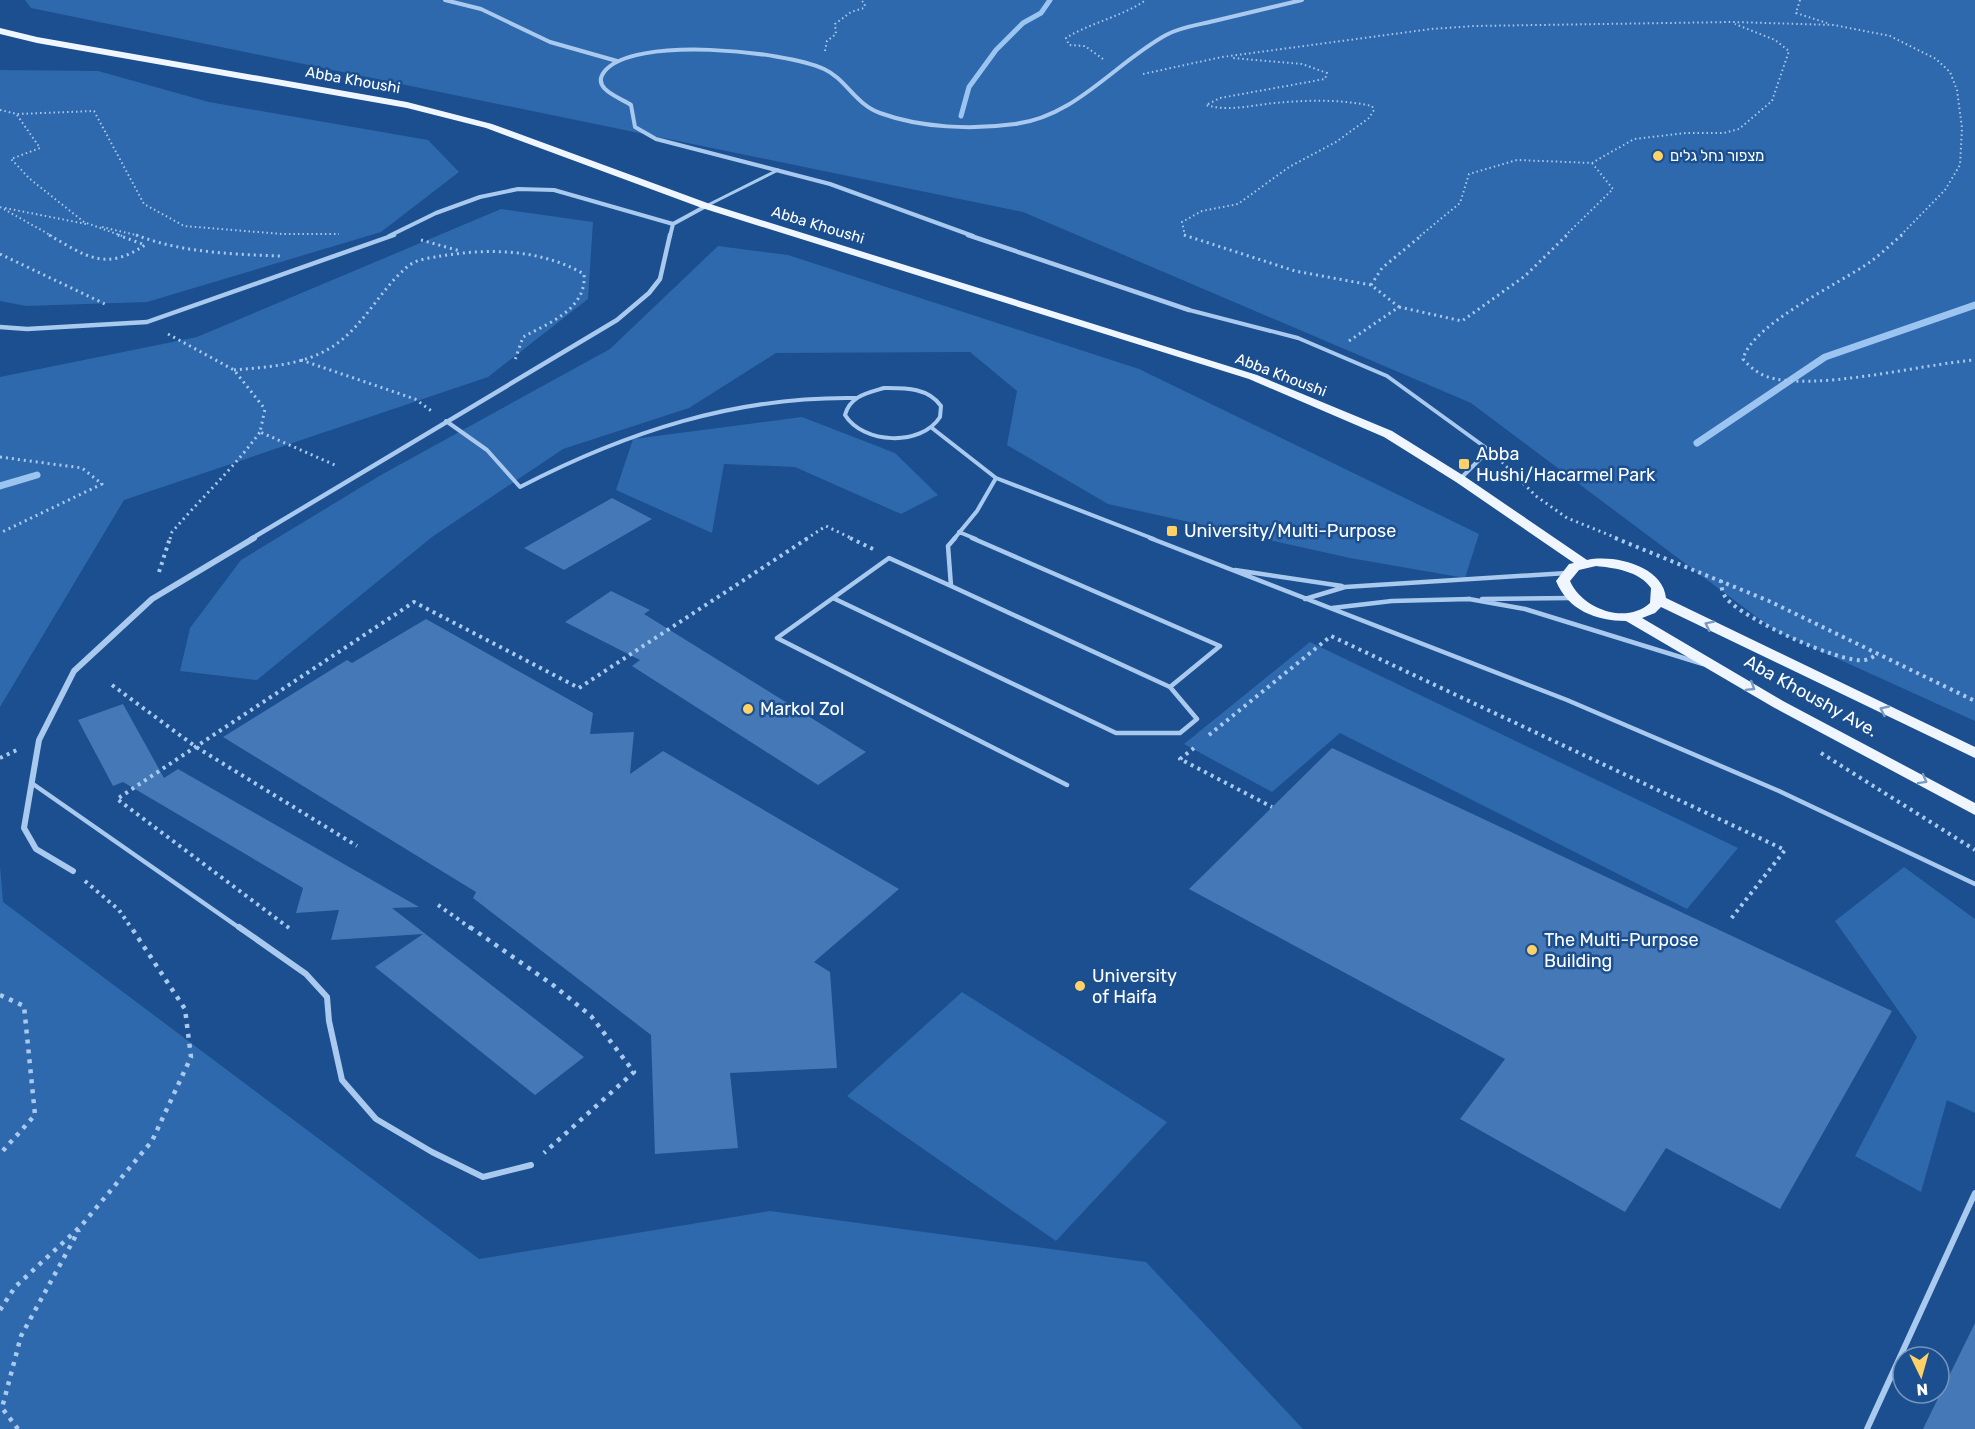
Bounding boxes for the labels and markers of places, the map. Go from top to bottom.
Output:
place label: מצפור נחל גלים [1670,147,1764,165]
marker: מצפור נחל גלים [1651,149,1665,163]
place label: Abba Hushi/Hacarmel Park [1476,443,1656,486]
marker: Abba Hushi/Hacarmel Park [1457,457,1471,471]
place label: University/Multi-Purpose [1184,520,1396,542]
marker: University/Multi-Purpose [1165,524,1179,538]
place label: Markol Zol [760,698,844,720]
marker: Markol Zol [741,702,755,716]
place label: The Multi-Purpose Building [1544,929,1699,972]
marker: The Multi-Purpose Building [1525,943,1539,957]
place label: University of Haifa [1092,965,1177,1008]
marker: University of Haifa [1073,979,1087,993]

